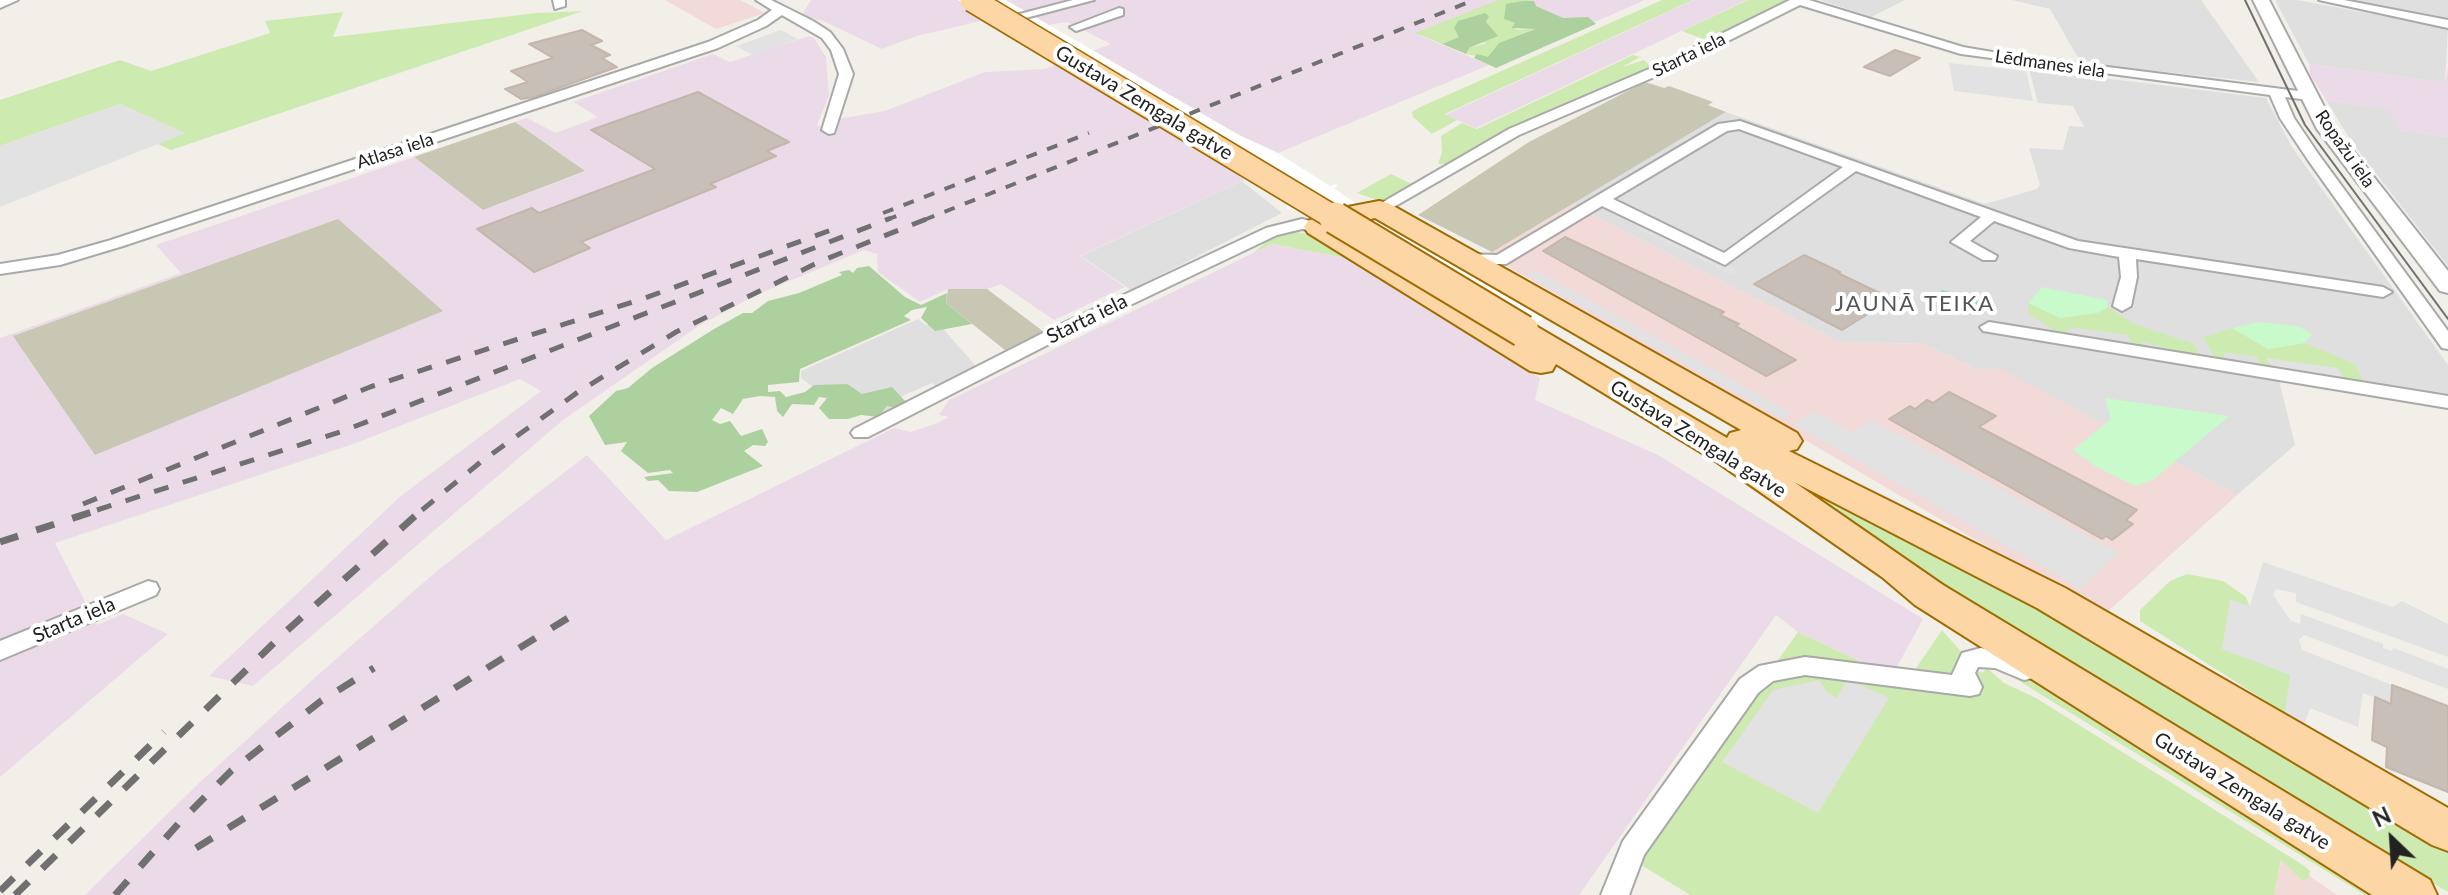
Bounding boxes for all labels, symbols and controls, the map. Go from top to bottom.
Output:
street label: Starta iela [1649,28,1729,82]
street label: Gustava Zemgala gatve [1051,40,1237,166]
street label: Lēdmanes iela [1994,46,2106,82]
street label: Ropažu iela [2310,106,2380,192]
street label: Atlasa iela [354,128,436,174]
street label: Starta iela [1043,289,1131,349]
district label: JAUNĀ TEIKA [1835,291,1995,317]
street label: Gustava Zemgala gatve [1606,375,1790,503]
street label: Starta iela [29,592,119,648]
street label: Gustava Zemgala gatve [2150,727,2334,855]
north arrow [2352,799,2432,879]
text: N [2368,801,2395,833]

